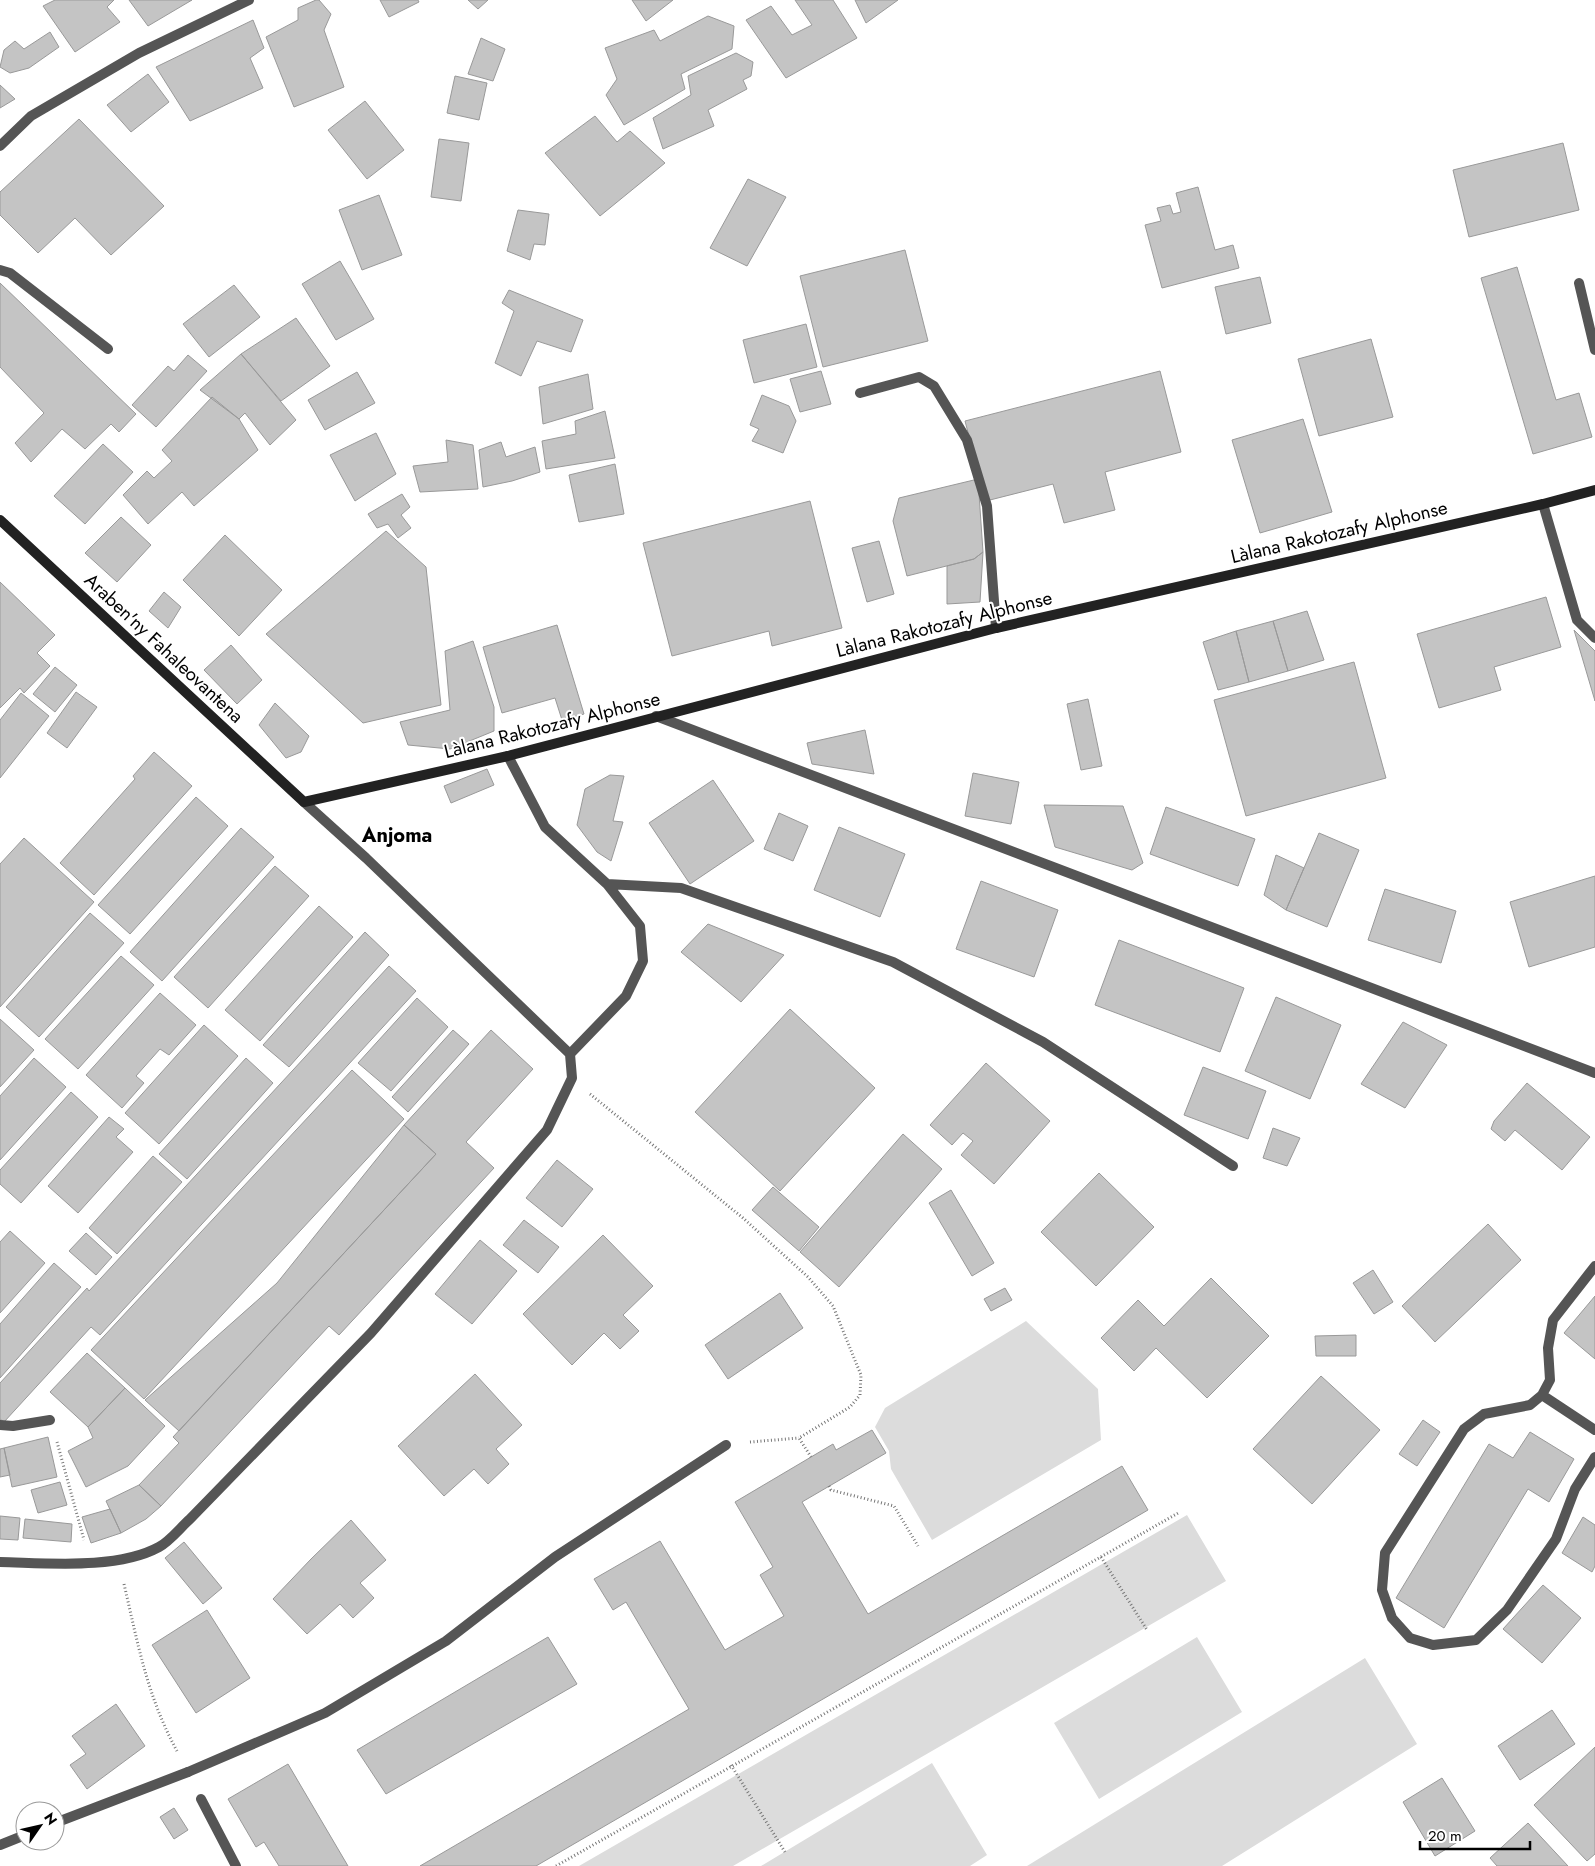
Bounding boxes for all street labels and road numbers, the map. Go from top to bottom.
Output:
street label: Làlana Rakotozafy Alphonse [1228,494,1450,570]
street label: Araben'ny Fahaleovantena [78,567,250,729]
street label: Làlana Rakotozafy Alphonse [833,584,1055,664]
street label: Làlana Rakotozafy Alphonse [441,685,663,765]

